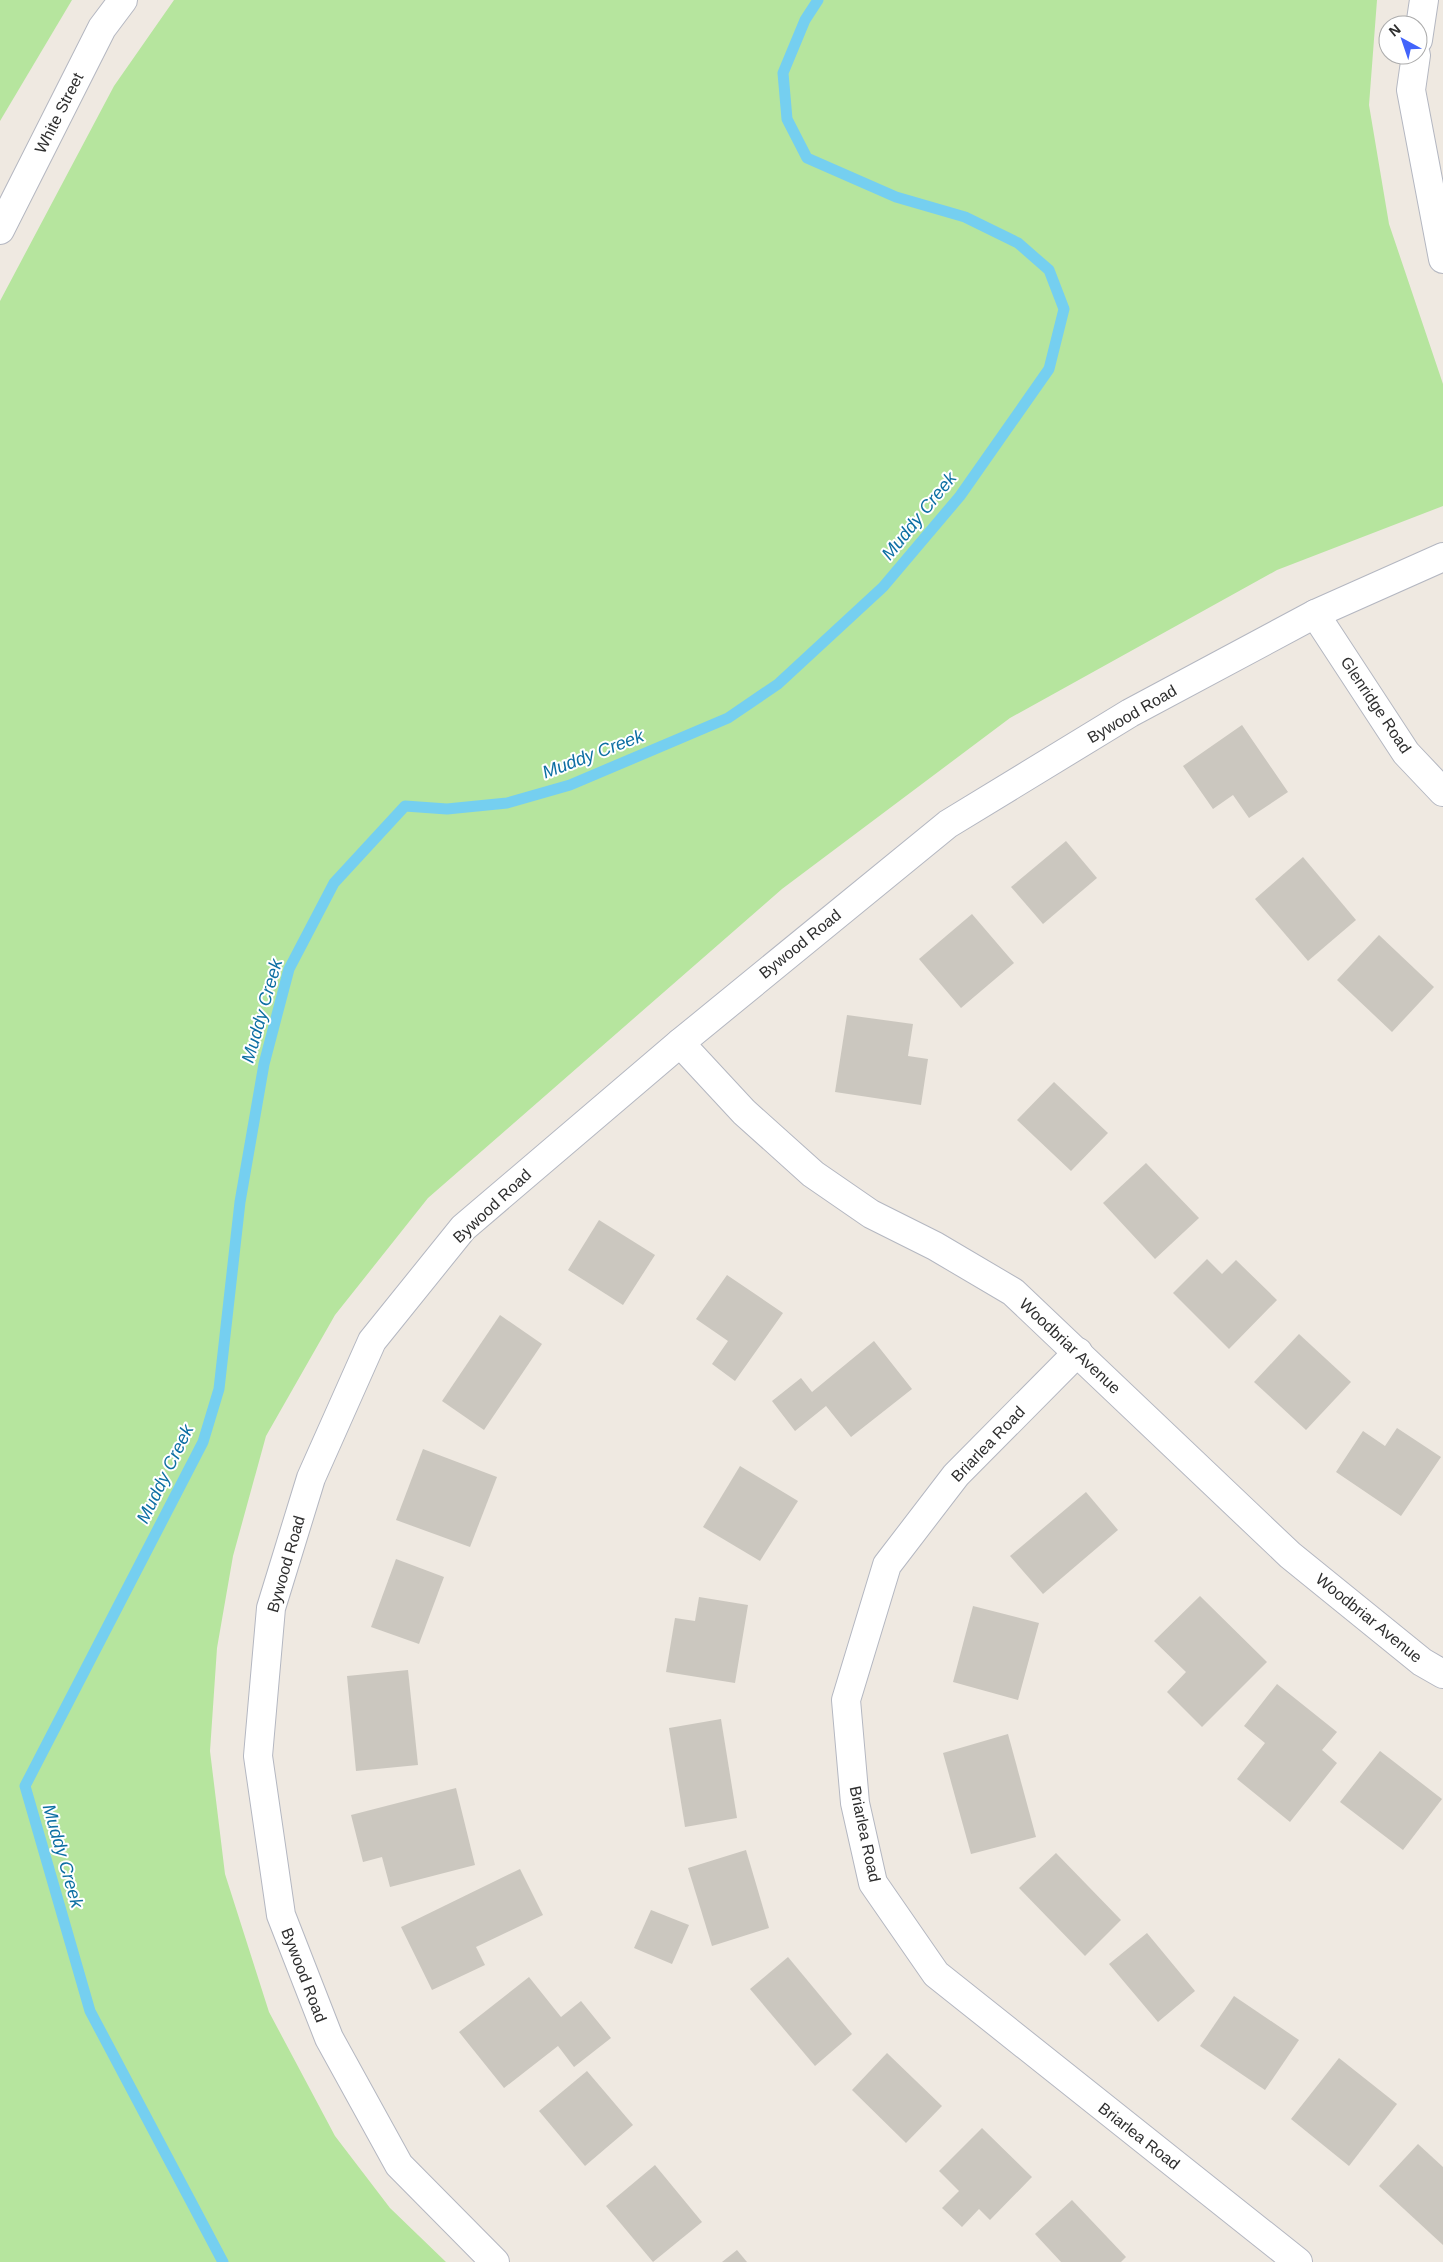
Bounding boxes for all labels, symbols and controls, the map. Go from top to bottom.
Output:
north arrow [1378,15,1428,65]
text: N [1386,21,1404,39]
street label: White Street [31,69,87,156]
water label: Muddy Creek [878,467,961,564]
street label: Glenridge Road [1338,654,1414,756]
street label: Bywood Road [1085,682,1179,746]
water label: Muddy Creek [539,725,647,783]
street label: Bywood Road [756,906,844,982]
water label: Muddy Creek [238,956,287,1065]
street label: Bywood Road [450,1166,534,1246]
street label: Woodbriar Avenue [1016,1295,1124,1397]
street label: Briarlea Road [948,1403,1028,1485]
water label: Muddy Creek [133,1421,198,1526]
street label: Bywood Road [264,1514,308,1614]
street label: Woodbriar Avenue [1313,1570,1425,1666]
street label: Briarlea Road [847,1784,883,1884]
water label: Muddy Creek [39,1802,88,1911]
street label: Bywood Road [278,1925,330,2025]
street label: Briarlea Road [1095,2099,1183,2173]

